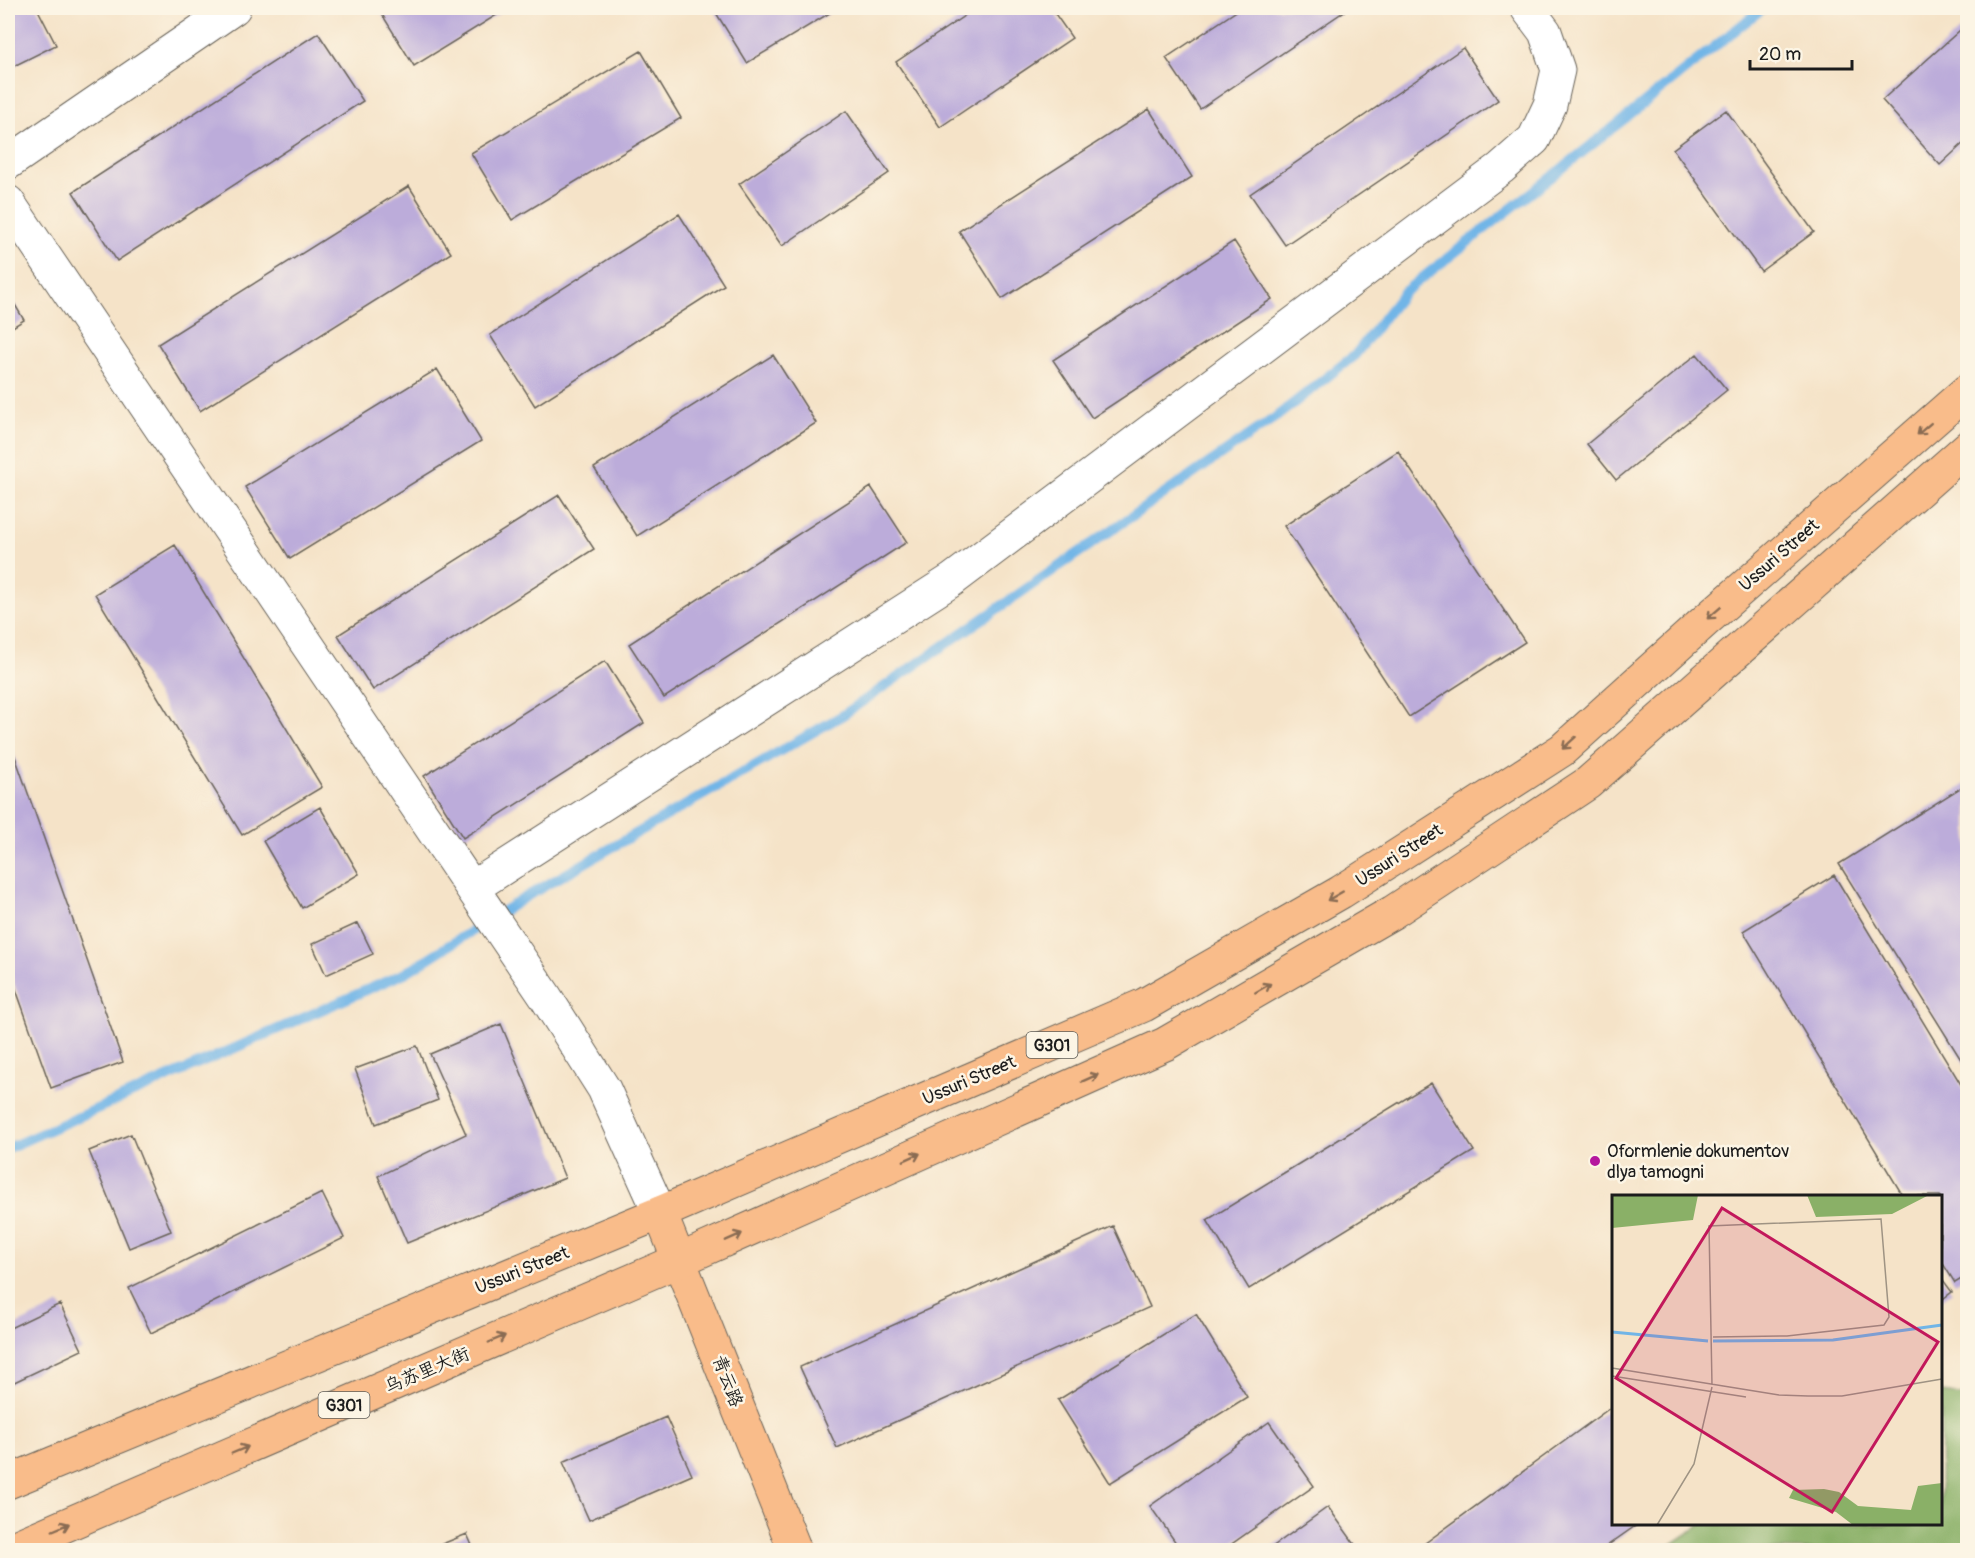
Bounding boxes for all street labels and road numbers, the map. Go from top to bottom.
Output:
street label: Ussuri Street [1734,514,1825,597]
street label: Ussuri Street [1351,818,1448,892]
road number: G301 [1026,1032,1078,1058]
street label: Ussuri Street [919,1050,1020,1110]
street label: Ussuri Street [472,1241,573,1300]
street label: 乌苏里大街 [381,1342,473,1399]
street label: 青云路 [707,1352,748,1411]
road number: G301 [318,1392,370,1418]

